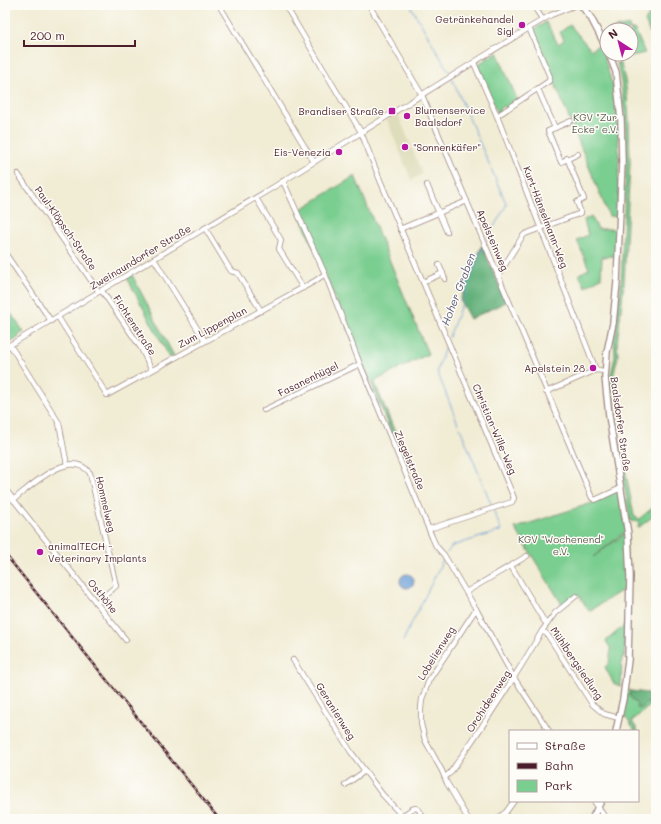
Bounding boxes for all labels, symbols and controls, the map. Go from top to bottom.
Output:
place label: Getränkehandel Sigl [435,12,514,38]
marker: Getränkehandel Sigl [517,20,527,30]
scale bar [24,22,135,48]
north arrow [599,22,639,62]
text: N [605,25,621,42]
text: 200 m [30,27,65,43]
place label: Blumenservice Baalsdorf [415,103,485,129]
place label: Brandiser Straße [299,104,384,118]
marker: Brandiser Straße [387,106,397,116]
park label: KGV "Zur Ecke" e.V. [572,110,618,136]
marker: Blumenservice Baalsdorf [402,111,412,121]
place label: "Sonnenkäfer" [413,140,481,154]
marker: "Sonnenkäfer" [400,142,410,152]
place label: Eis-Venezia [274,145,331,159]
marker: Eis-Venezia [334,147,344,157]
street label: Kurt-Hänselmann-Weg [520,164,572,270]
street label: Paul-Klöpsch-Straße [32,183,100,273]
street label: Apelsteinweg [474,207,512,273]
street label: Zweinaundorfer Straße [87,221,193,293]
water label: Hoher Graben [437,250,479,328]
street label: Fichtenstraße [110,292,160,358]
street label: Zum Lippenplan [175,303,249,351]
street label: Fasanenhügel [275,358,341,400]
place label: Apelstein 28 [524,361,585,375]
marker: Apelstein 28 [588,363,598,373]
street label: Baalsdorfer Straße [607,376,635,472]
street label: Christian-Wille-Weg [470,382,521,477]
street label: Ziegelstraße [391,428,429,492]
street label: Hommelweg [93,474,119,534]
park label: KGV "Wochenend" e.V. [518,532,604,558]
place label: animalTECH - Veterinary Implants [48,539,147,565]
marker: animalTECH - Veterinary Implants [35,547,45,557]
street label: Osthöhe [85,576,121,616]
street label: Lobelienweg [414,623,458,682]
street label: Mühlbergsiedlung [548,624,607,702]
street label: Orchideenweg [463,667,513,735]
street label: Geranienweg [313,680,359,742]
legend [509,730,639,802]
text: Straße [545,737,586,753]
text: Bahn [545,757,573,773]
text: Park [545,777,572,793]

